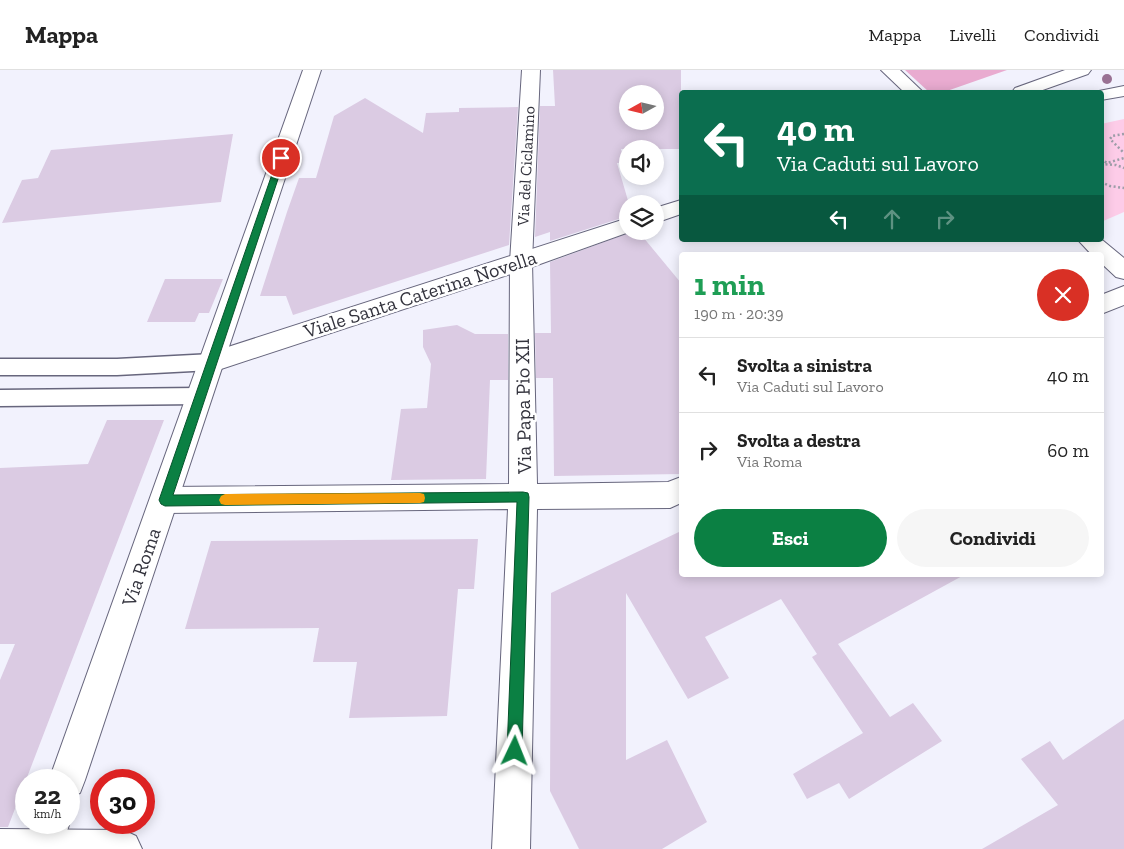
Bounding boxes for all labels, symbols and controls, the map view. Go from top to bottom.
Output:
text: Mappa [25,20,98,49]
text: Mappa [869,24,921,46]
text: Livelli [949,24,996,46]
text: Condividi [1024,24,1099,46]
north arrow [619,85,664,130]
map controls [619,85,664,240]
street label: Via del Ciclamino [513,106,539,227]
text: 40 m [777,108,854,150]
icon: left [694,110,759,175]
pin [260,137,302,179]
button: sound [619,140,664,185]
icon: arrive [267,144,295,172]
text: Via Caduti sul Lavoro [777,150,979,177]
button: layers [619,195,664,240]
icon: left [825,205,853,233]
icon: ahead [878,205,906,233]
icon: right [931,205,959,233]
street label: Viale Santa Caterina Novella [300,245,540,343]
text: 1 min [694,267,765,303]
button: close [1037,269,1089,321]
text: 190 m · 20:39 [694,304,783,323]
street label: Via Papa Pio XII [510,338,536,475]
text: Svolta a sinistra [737,354,872,377]
icon: left [694,361,722,389]
text: 40 m [1047,364,1089,387]
text: Via Caduti sul Lavoro [737,377,884,396]
text: Svolta a destra [737,429,861,452]
icon: right [694,436,722,464]
text: 60 m [1047,439,1089,462]
text: Via Roma [737,452,802,471]
button: Esci [694,509,887,567]
button: Condividi [897,509,1089,567]
street label: Via Roma [116,524,166,610]
position arrow [488,724,540,776]
speed limit sign: 30 [90,769,155,834]
text: 22 [34,780,61,810]
text: km/h [34,807,61,821]

